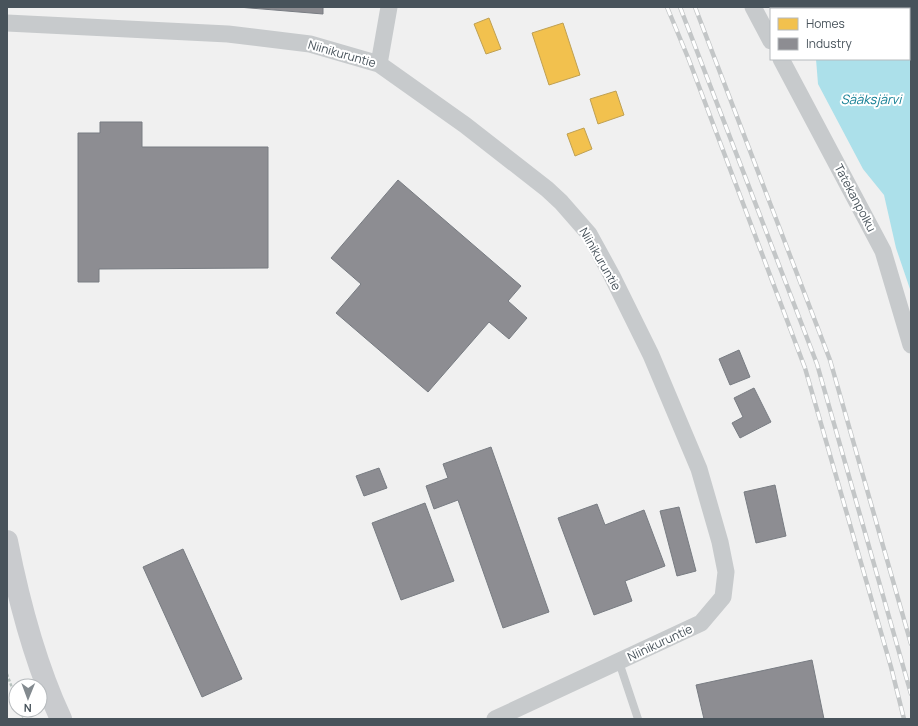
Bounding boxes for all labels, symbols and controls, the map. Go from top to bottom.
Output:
legend [770,8,910,60]
text: Homes [806,15,845,32]
text: Industry [806,35,852,52]
street label: Niinikuruntie [306,36,378,71]
water label: Sääksjärvi [841,90,903,108]
street label: Tatekanpolku [830,161,880,235]
street label: Niinikuruntie [576,224,625,293]
street label: Niinikuruntie [624,620,695,665]
north arrow [8,678,48,718]
text: N [24,701,32,716]

